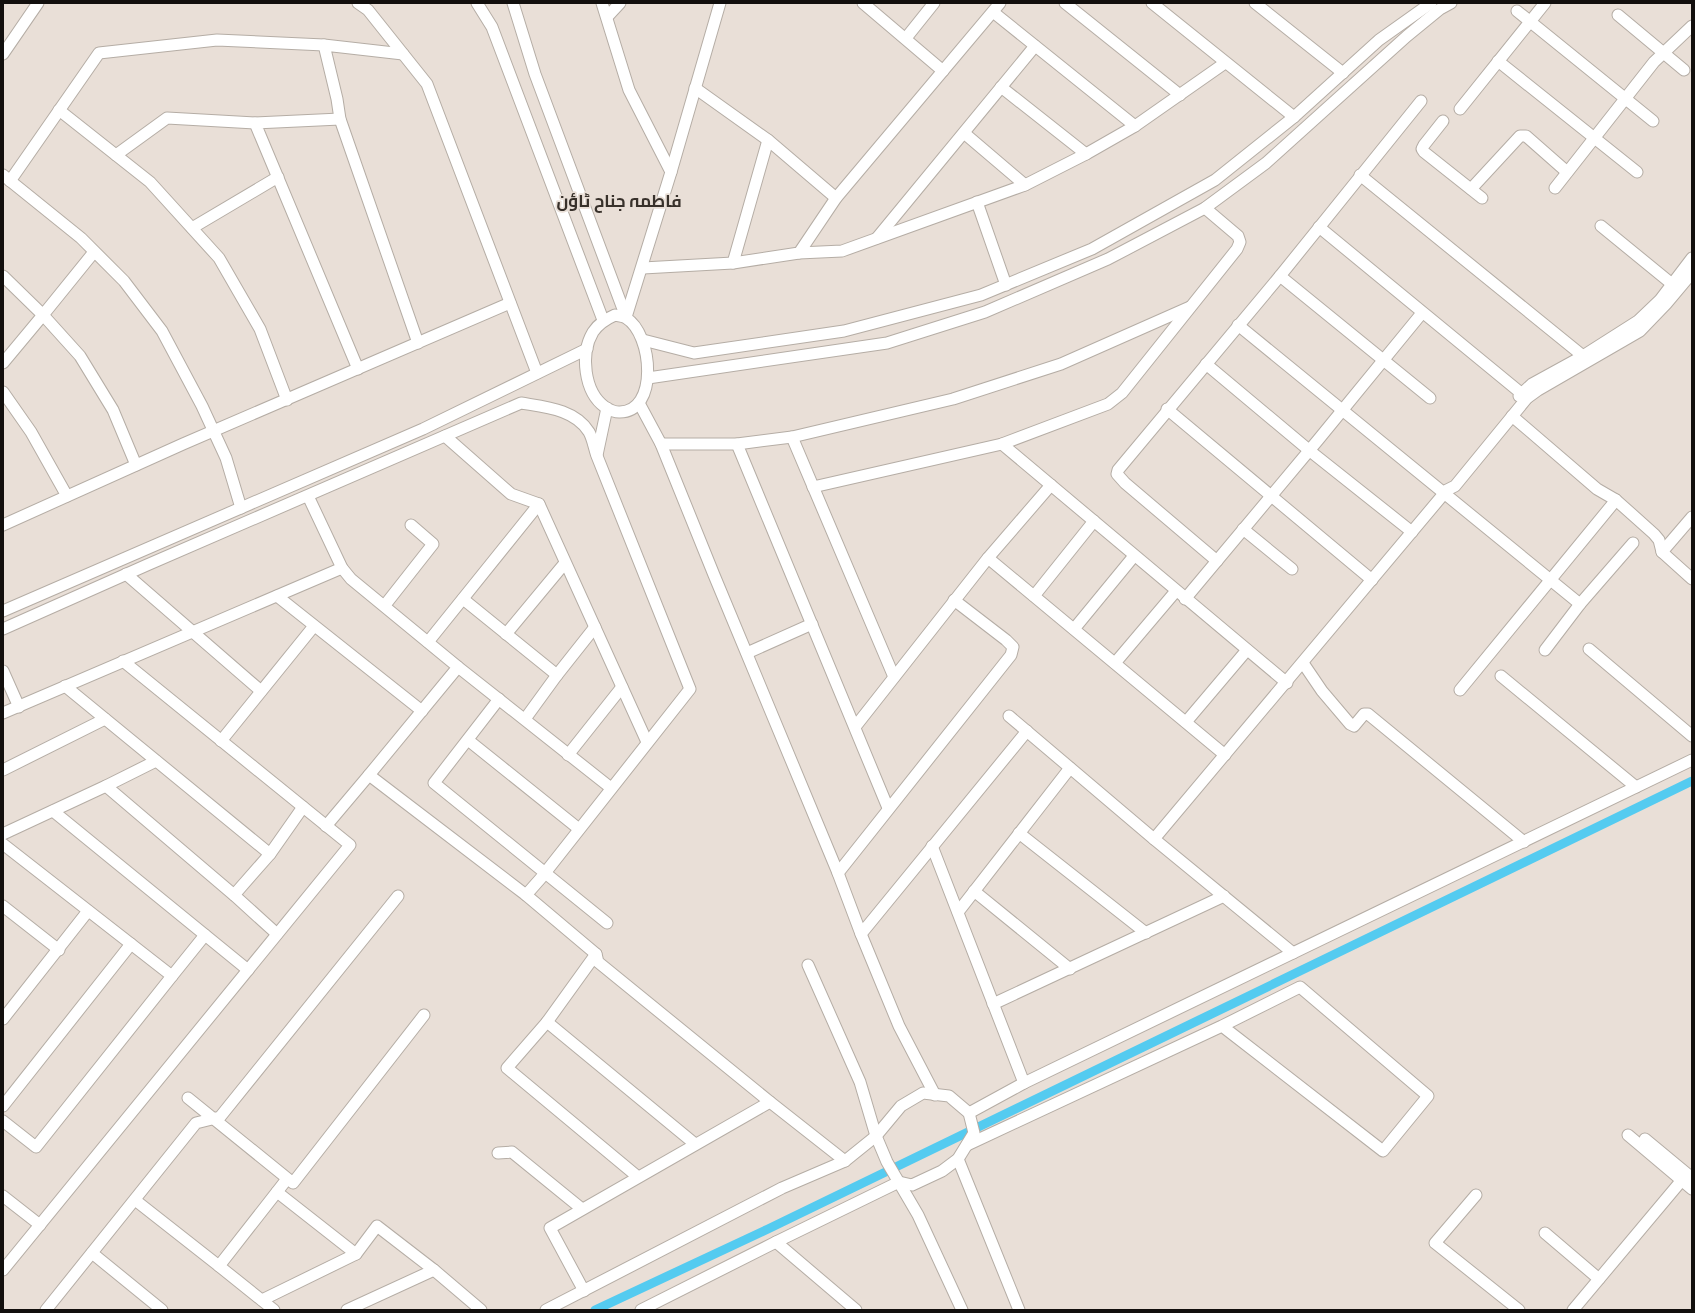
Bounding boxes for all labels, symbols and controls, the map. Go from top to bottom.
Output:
district label: فاطمہ جناح ٹاؤن [556,191,682,213]

